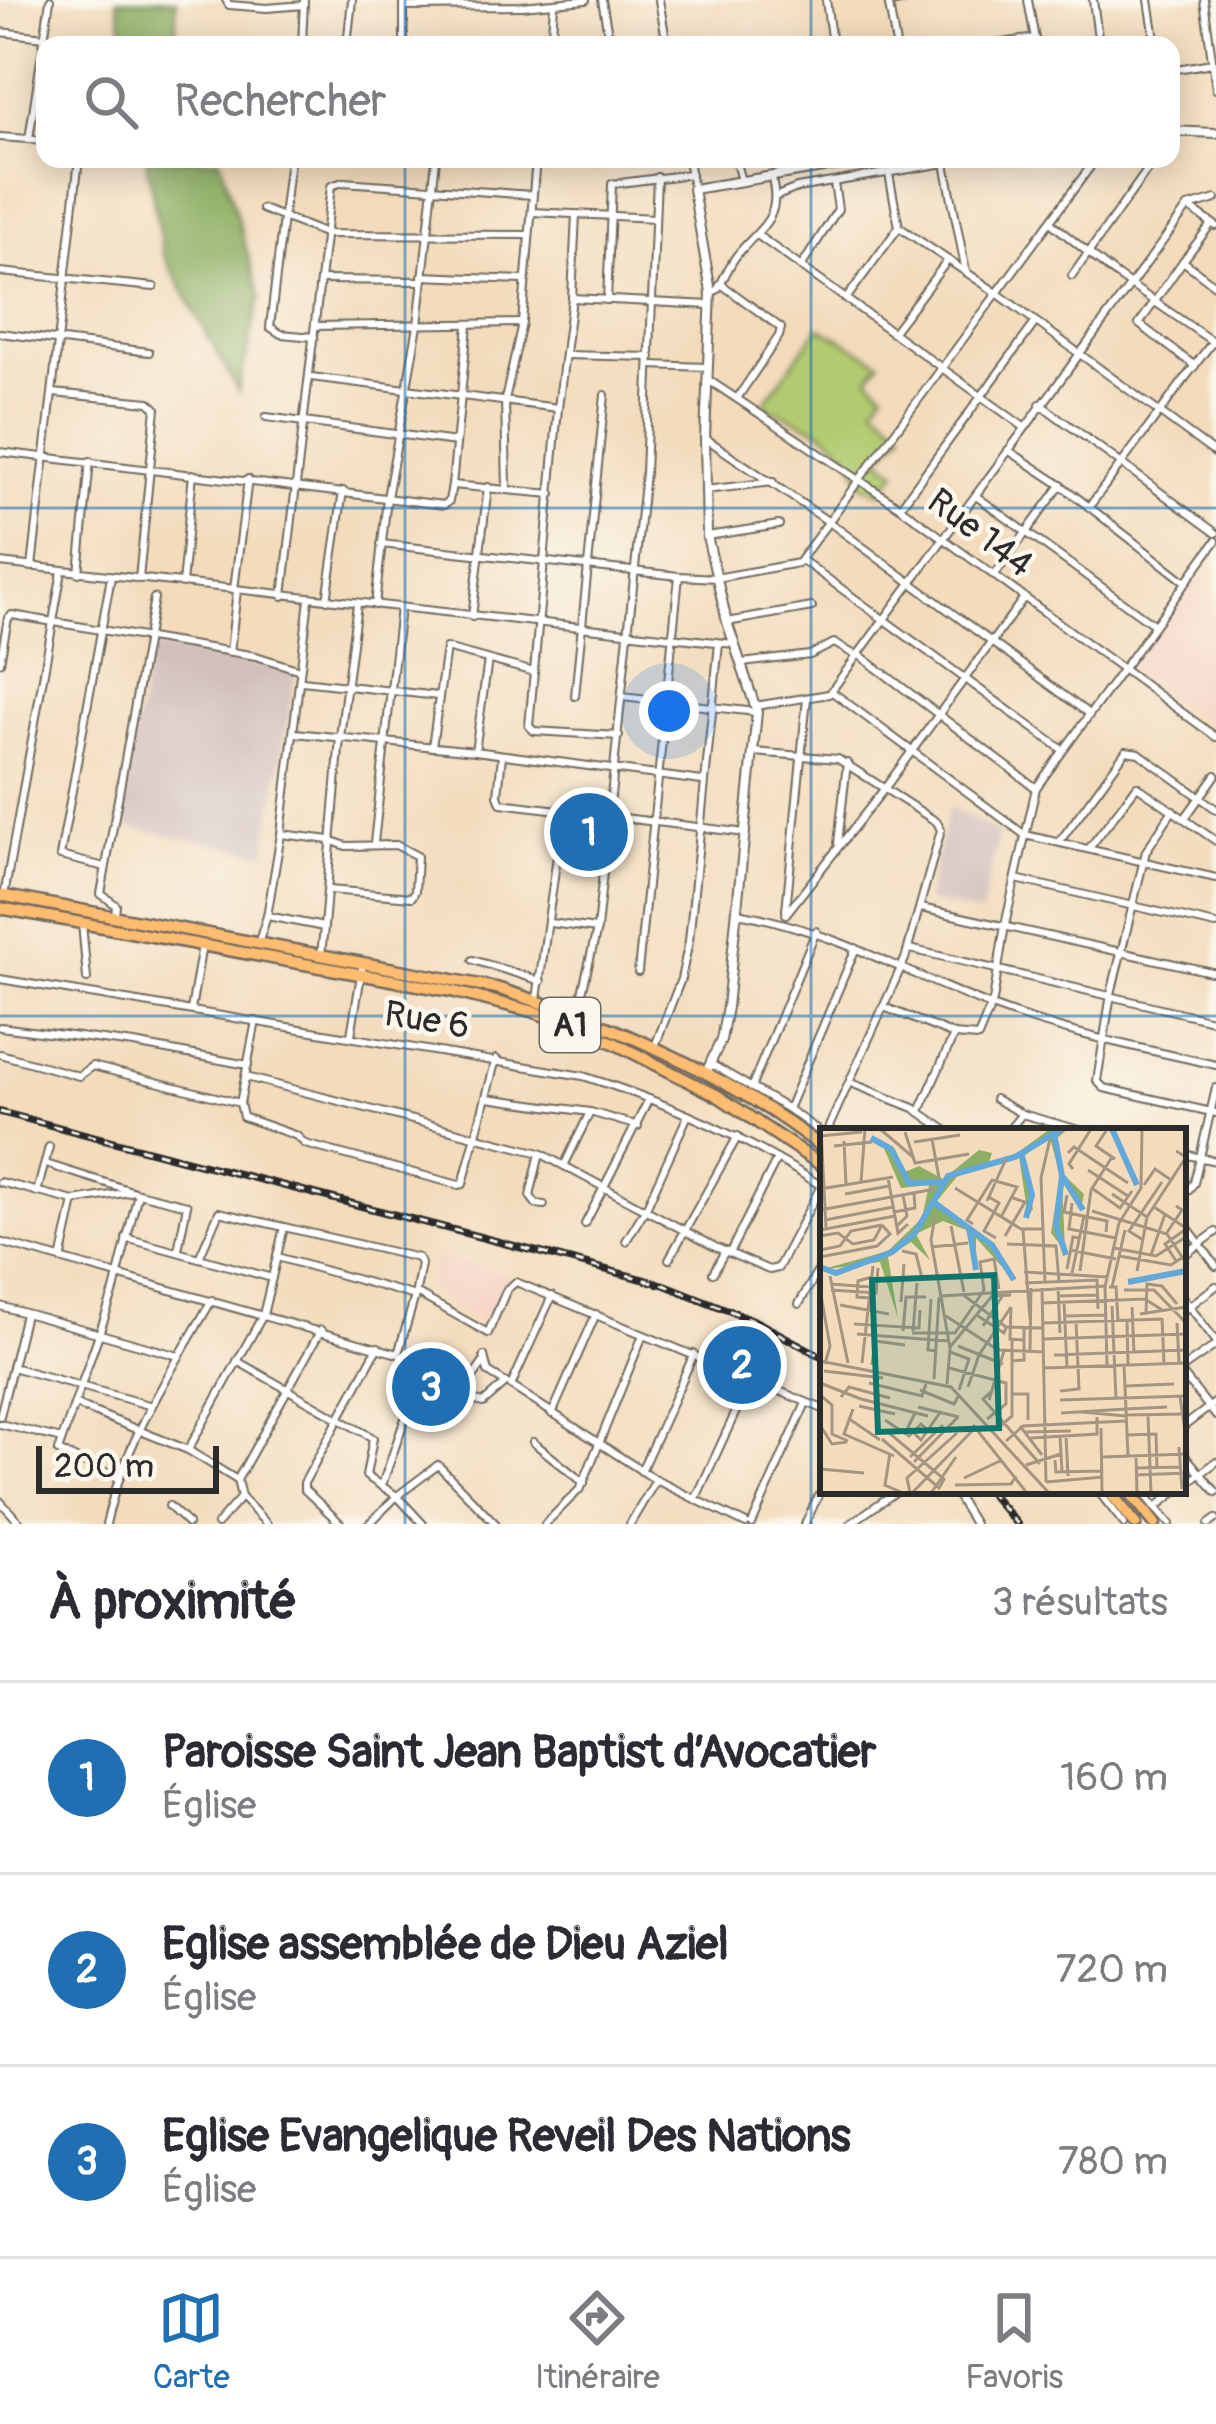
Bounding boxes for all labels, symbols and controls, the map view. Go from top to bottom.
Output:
search box [36,36,1180,168]
icon: search [78,69,144,135]
text: Rechercher [174,74,387,130]
street label: Rue 144 [918,479,1042,587]
your location [639,681,699,741]
pin: 1 [550,787,628,877]
street label: Rue 6 [381,991,473,1049]
road number: A1 [540,998,600,1052]
inset map [820,1128,1186,1494]
pin: 2 [703,1320,781,1410]
pin: 3 [392,1342,470,1432]
scale bar [36,1440,219,1493]
text: 200 m [54,1446,154,1487]
text: À proximité [48,1570,297,1634]
text: 3 résultats [992,1578,1168,1627]
text: Paroisse Saint Jean Baptist d’Avocatier [162,1725,876,1781]
text: 1 [79,1753,95,1802]
text: 160 m [1060,1753,1168,1802]
text: Église [162,1781,256,1830]
text: Eglise assemblée de Dieu Aziel [162,1917,729,1973]
text: 2 [76,1945,98,1994]
text: 720 m [1056,1945,1168,1994]
text: Église [162,1973,256,2022]
text: Eglise Evangelique Reveil Des Nations [162,2109,851,2165]
text: 3 [76,2137,98,2186]
text: 780 m [1058,2137,1168,2186]
text: Église [162,2165,256,2214]
tab: Carte [153,2285,230,2398]
tab: Itinéraire [535,2285,660,2398]
tab: Favoris [965,2285,1063,2398]

